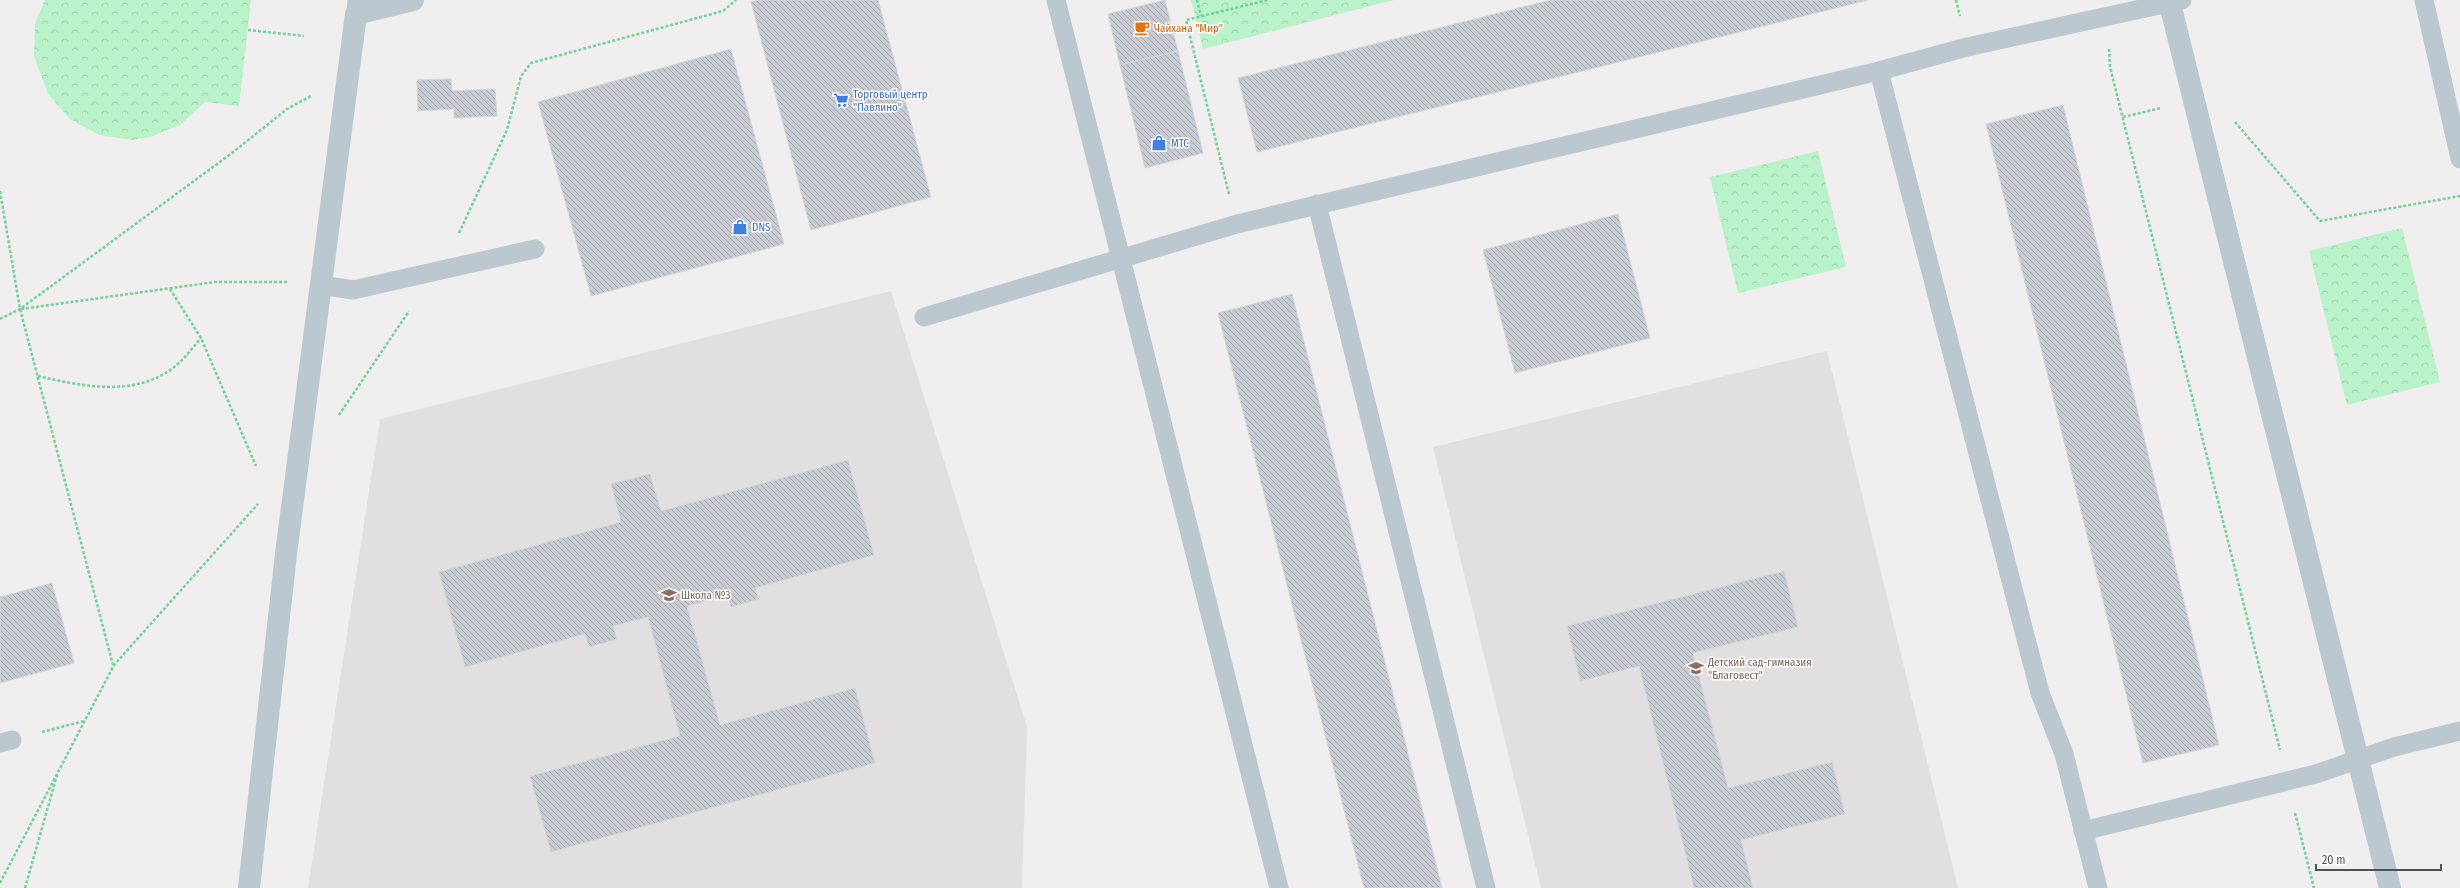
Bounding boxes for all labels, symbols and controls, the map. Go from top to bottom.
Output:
cafe icon: Чайхана "Мир" [1133,19,1151,37]
place label: Чайхана "Мир" [1154,22,1223,35]
place label: Торговый центр "Павлино" [853,88,928,114]
supermarket icon: Торговый центр "Павлино" [832,91,850,109]
shop icon: МТС [1150,134,1168,152]
place label: МТС [1171,137,1189,150]
shop icon: DNS [731,218,749,236]
place label: DNS [752,221,771,234]
school or university icon: Школа №3 [660,586,678,604]
place label: Школа №3 [681,589,730,602]
place label: Детский сад-гимназия "Благовест" [1707,656,1812,682]
school or university icon: Детский сад-гимназия "Благовест" [1687,659,1705,677]
scale bar [2316,846,2441,872]
text: 20 m [2322,853,2346,867]

